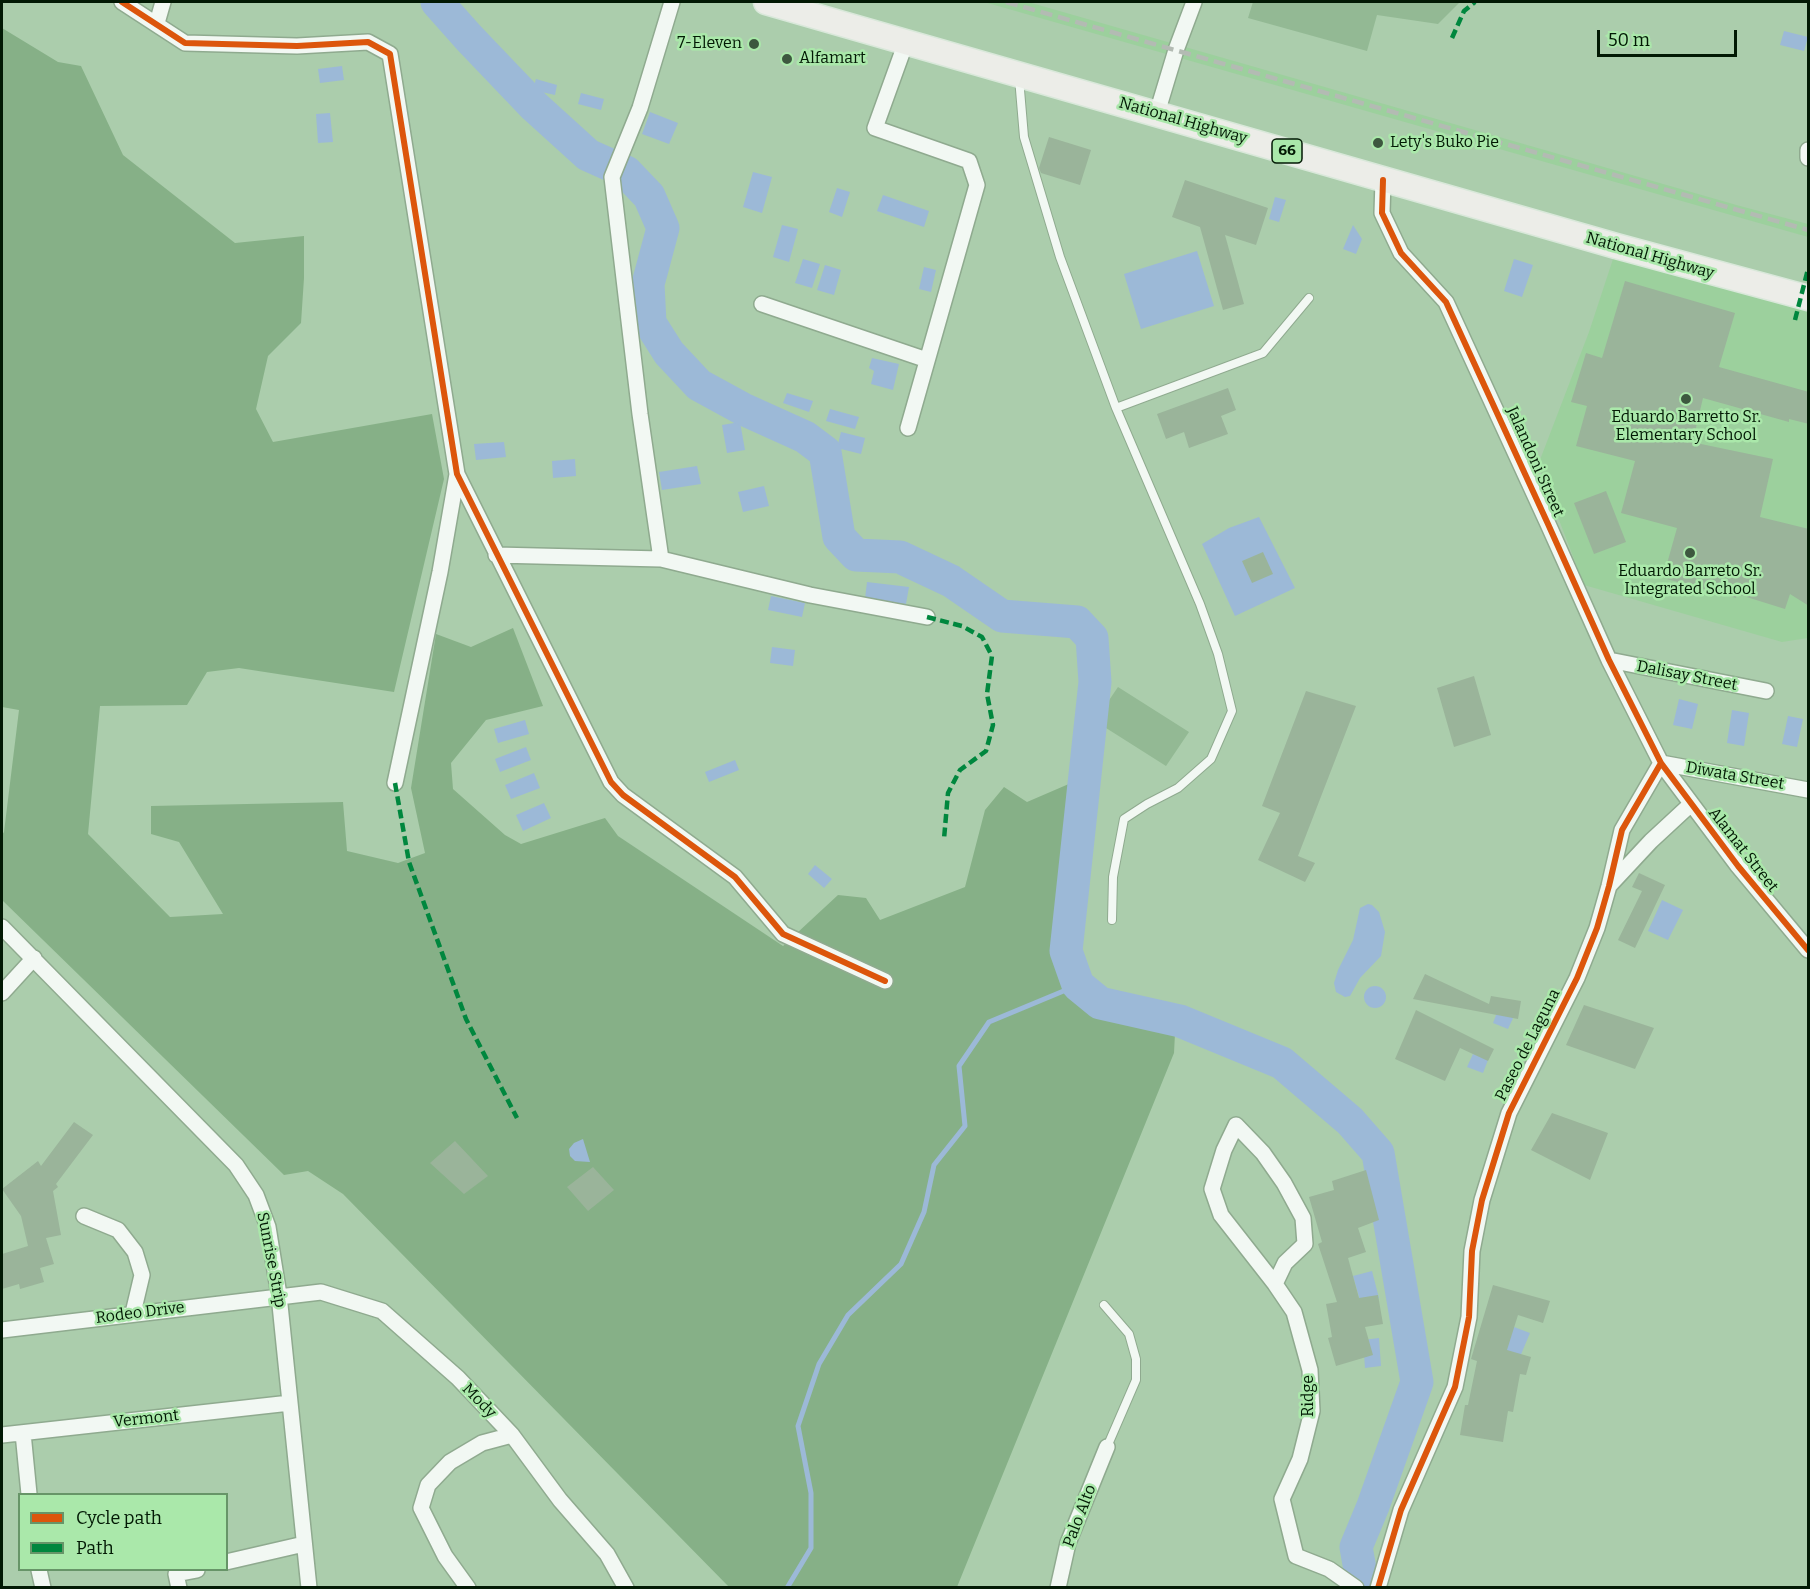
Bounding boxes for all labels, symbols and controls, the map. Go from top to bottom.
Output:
scale bar [1600,18,1740,56]
text: 50 m [1608,29,1650,51]
place label: 7-Eleven [677,34,742,54]
marker: 7-Eleven [747,37,761,51]
place label: Alfamart [799,49,866,69]
marker: Alfamart [780,52,794,66]
street label: National Highway [1117,93,1249,149]
place label: Lety's Buko Pie [1390,133,1499,153]
marker: Lety's Buko Pie [1371,136,1385,150]
road number: 66 [1272,139,1302,163]
street label: National Highway [1584,228,1716,284]
marker: Eduardo Barretto Sr. Elementary School [1679,392,1693,406]
street label: Jalandoni Street [1502,404,1568,520]
place label: Eduardo Barretto Sr. Elementary School [1611,408,1761,446]
marker: Eduardo Barreto Sr. Integrated School [1683,546,1697,560]
place label: Eduardo Barreto Sr. Integrated School [1618,562,1762,600]
street label: Dalisay Street [1635,657,1739,695]
street label: Diwata Street [1684,758,1786,794]
street label: Alamat Street [1704,804,1782,896]
street label: Paseo de Laguna [1491,986,1565,1104]
street label: Sunrise Strip [252,1211,290,1309]
street label: Rodeo Drive [94,1298,186,1328]
street label: Ridge [1299,1375,1319,1417]
street label: Mody [458,1380,500,1422]
street label: Vermont [112,1406,180,1432]
street label: Palo Alto [1059,1482,1101,1550]
legend [18,1493,228,1571]
text: Cycle path [76,1507,162,1529]
text: Path [76,1537,114,1559]

